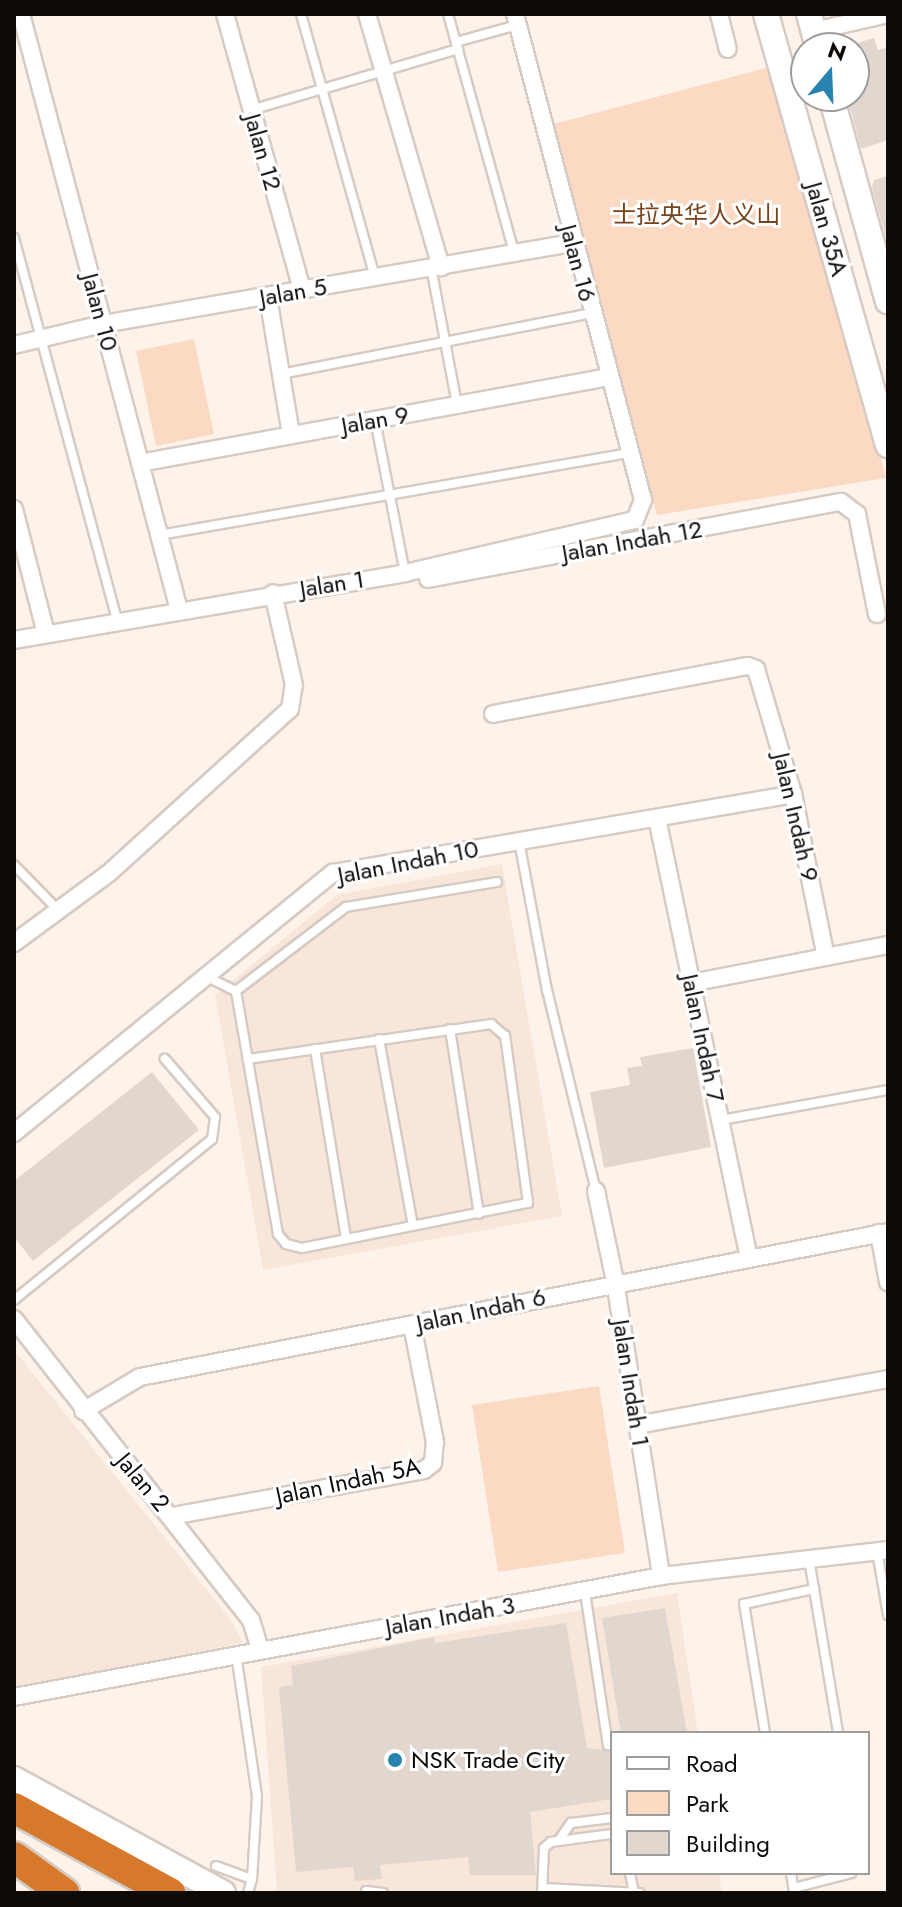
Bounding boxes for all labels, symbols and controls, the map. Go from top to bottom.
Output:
north arrow [790,32,870,112]
text: N [824,33,851,69]
street label: Jalan 12 [238,110,288,194]
street label: Jalan 35A [800,179,854,279]
park label: 士拉央华人义山 [612,201,780,229]
street label: Jalan 16 [554,221,602,305]
street label: Jalan 10 [76,270,124,354]
street label: Jalan 5 [257,272,329,312]
street label: Jalan 9 [339,400,411,440]
street label: Jalan Indah 12 [560,514,704,568]
street label: Jalan 1 [298,565,366,603]
street label: Jalan Indah 9 [767,750,825,884]
street label: Jalan Indah 10 [335,834,481,890]
street label: Jalan Indah 7 [675,971,731,1105]
street label: Jalan Indah 6 [414,1282,548,1338]
street label: Jalan Indah 1 [607,1317,655,1449]
street label: Jalan 2 [110,1447,176,1517]
street label: Jalan Indah 5A [273,1452,423,1510]
street label: Jalan Indah 3 [383,1590,517,1642]
legend [610,1731,870,1875]
place label: NSK Trade City [411,1746,565,1774]
text: Road [686,1746,738,1781]
marker: NSK Trade City [386,1751,404,1769]
text: Park [686,1786,729,1821]
text: Building [686,1826,770,1861]

